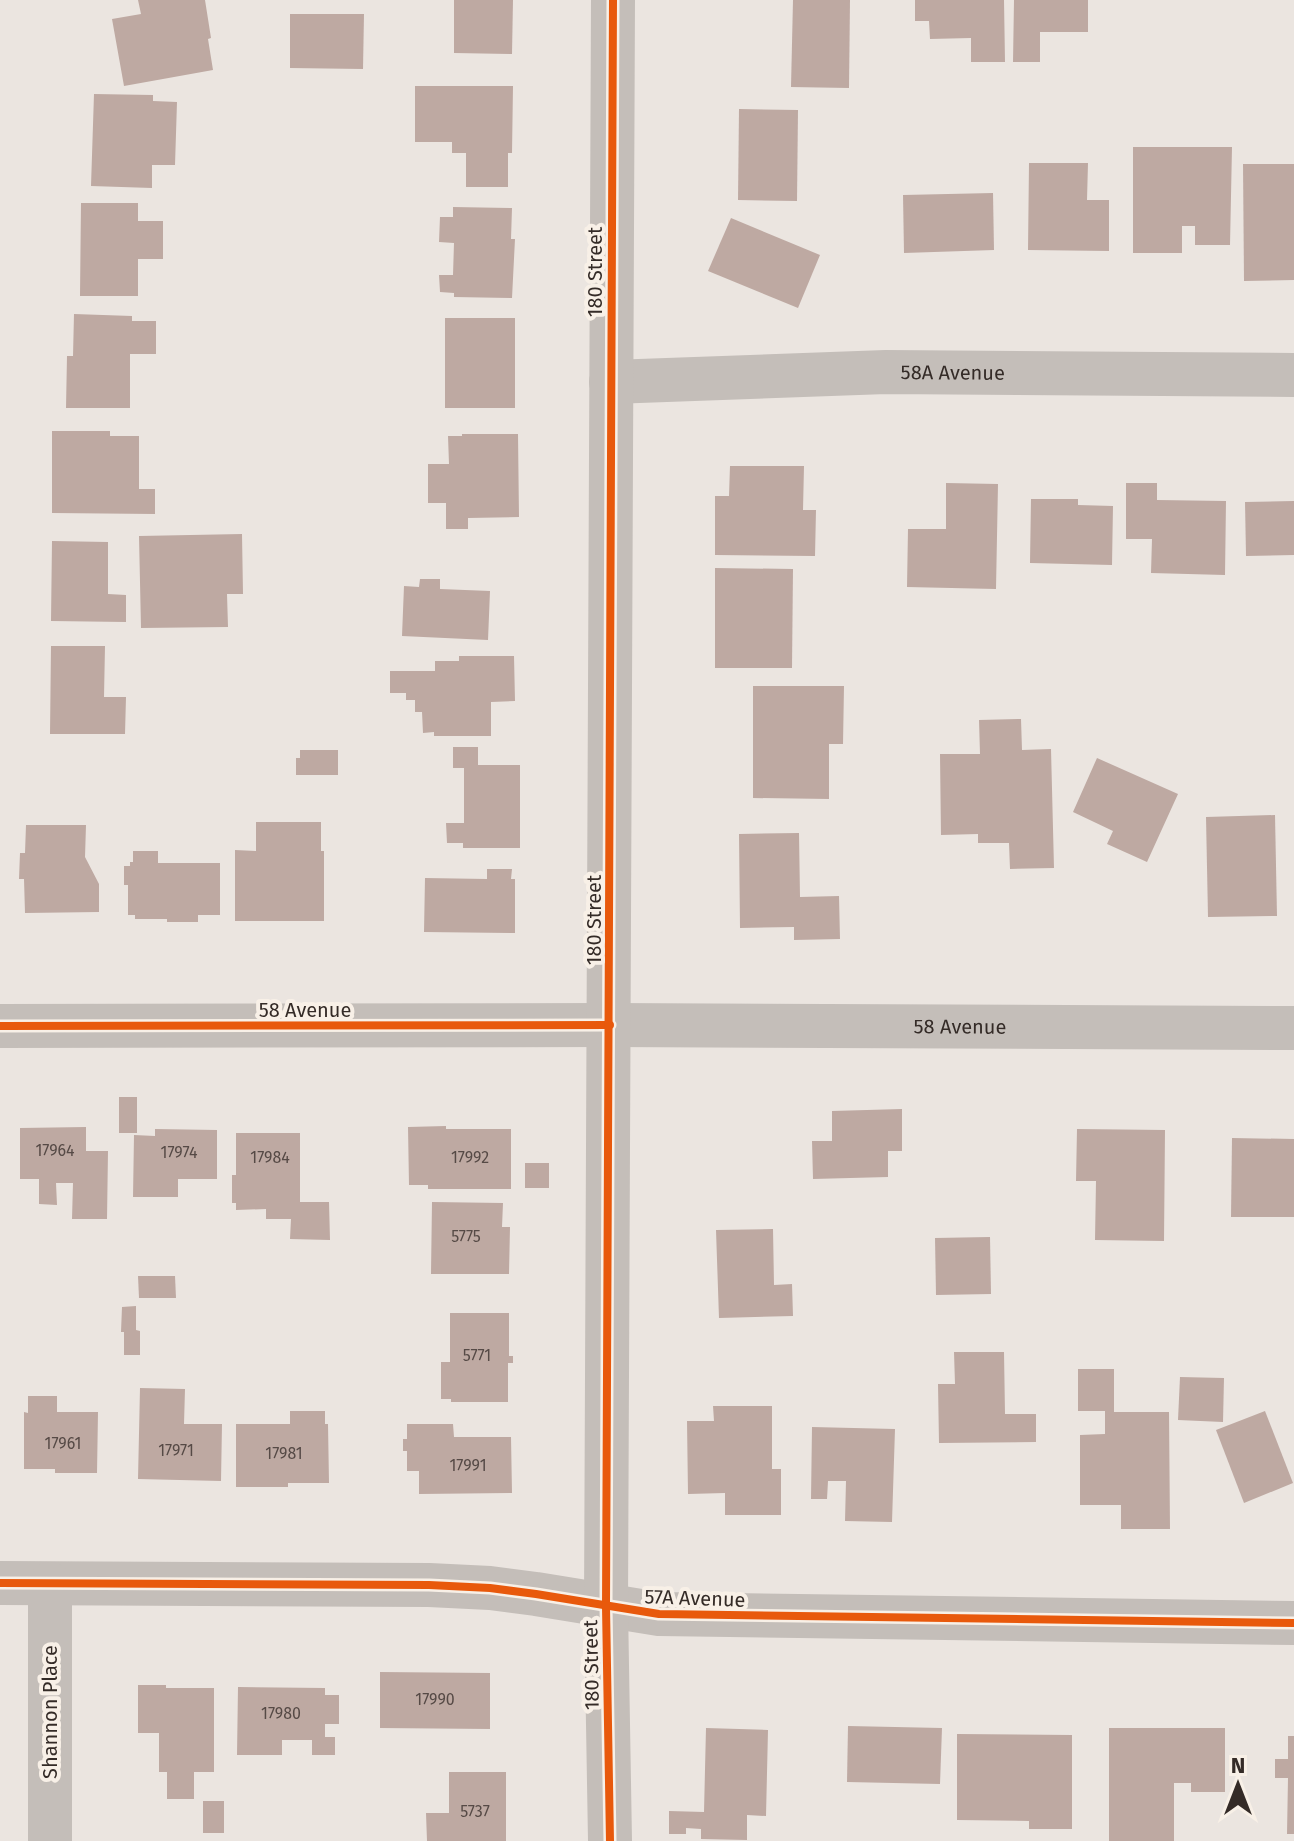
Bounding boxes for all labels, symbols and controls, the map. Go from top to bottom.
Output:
street label: 180 Street [583,226,607,317]
street label: 58A Avenue [901,360,1005,385]
street label: 180 Street [582,874,606,965]
street label: 58 Avenue [259,998,351,1022]
street label: 58 Avenue [914,1014,1006,1039]
house number: 17964 [35,1141,75,1160]
house number: 17974 [161,1143,198,1162]
house number: 17984 [250,1148,290,1167]
house number: 17992 [451,1148,489,1167]
house number: 5775 [451,1227,481,1246]
house number: 5771 [463,1346,491,1365]
house number: 17961 [45,1434,81,1453]
house number: 17971 [158,1441,194,1460]
house number: 17981 [265,1444,303,1463]
house number: 17991 [449,1456,487,1475]
street label: 57A Avenue [644,1584,746,1612]
street label: 180 Street [578,1619,604,1710]
street label: Shannon Place [38,1645,62,1779]
house number: 17990 [415,1690,455,1709]
house number: 17980 [261,1704,301,1723]
north arrow [1198,1745,1278,1825]
text: N [1231,1752,1245,1779]
house number: 5737 [460,1802,490,1821]

